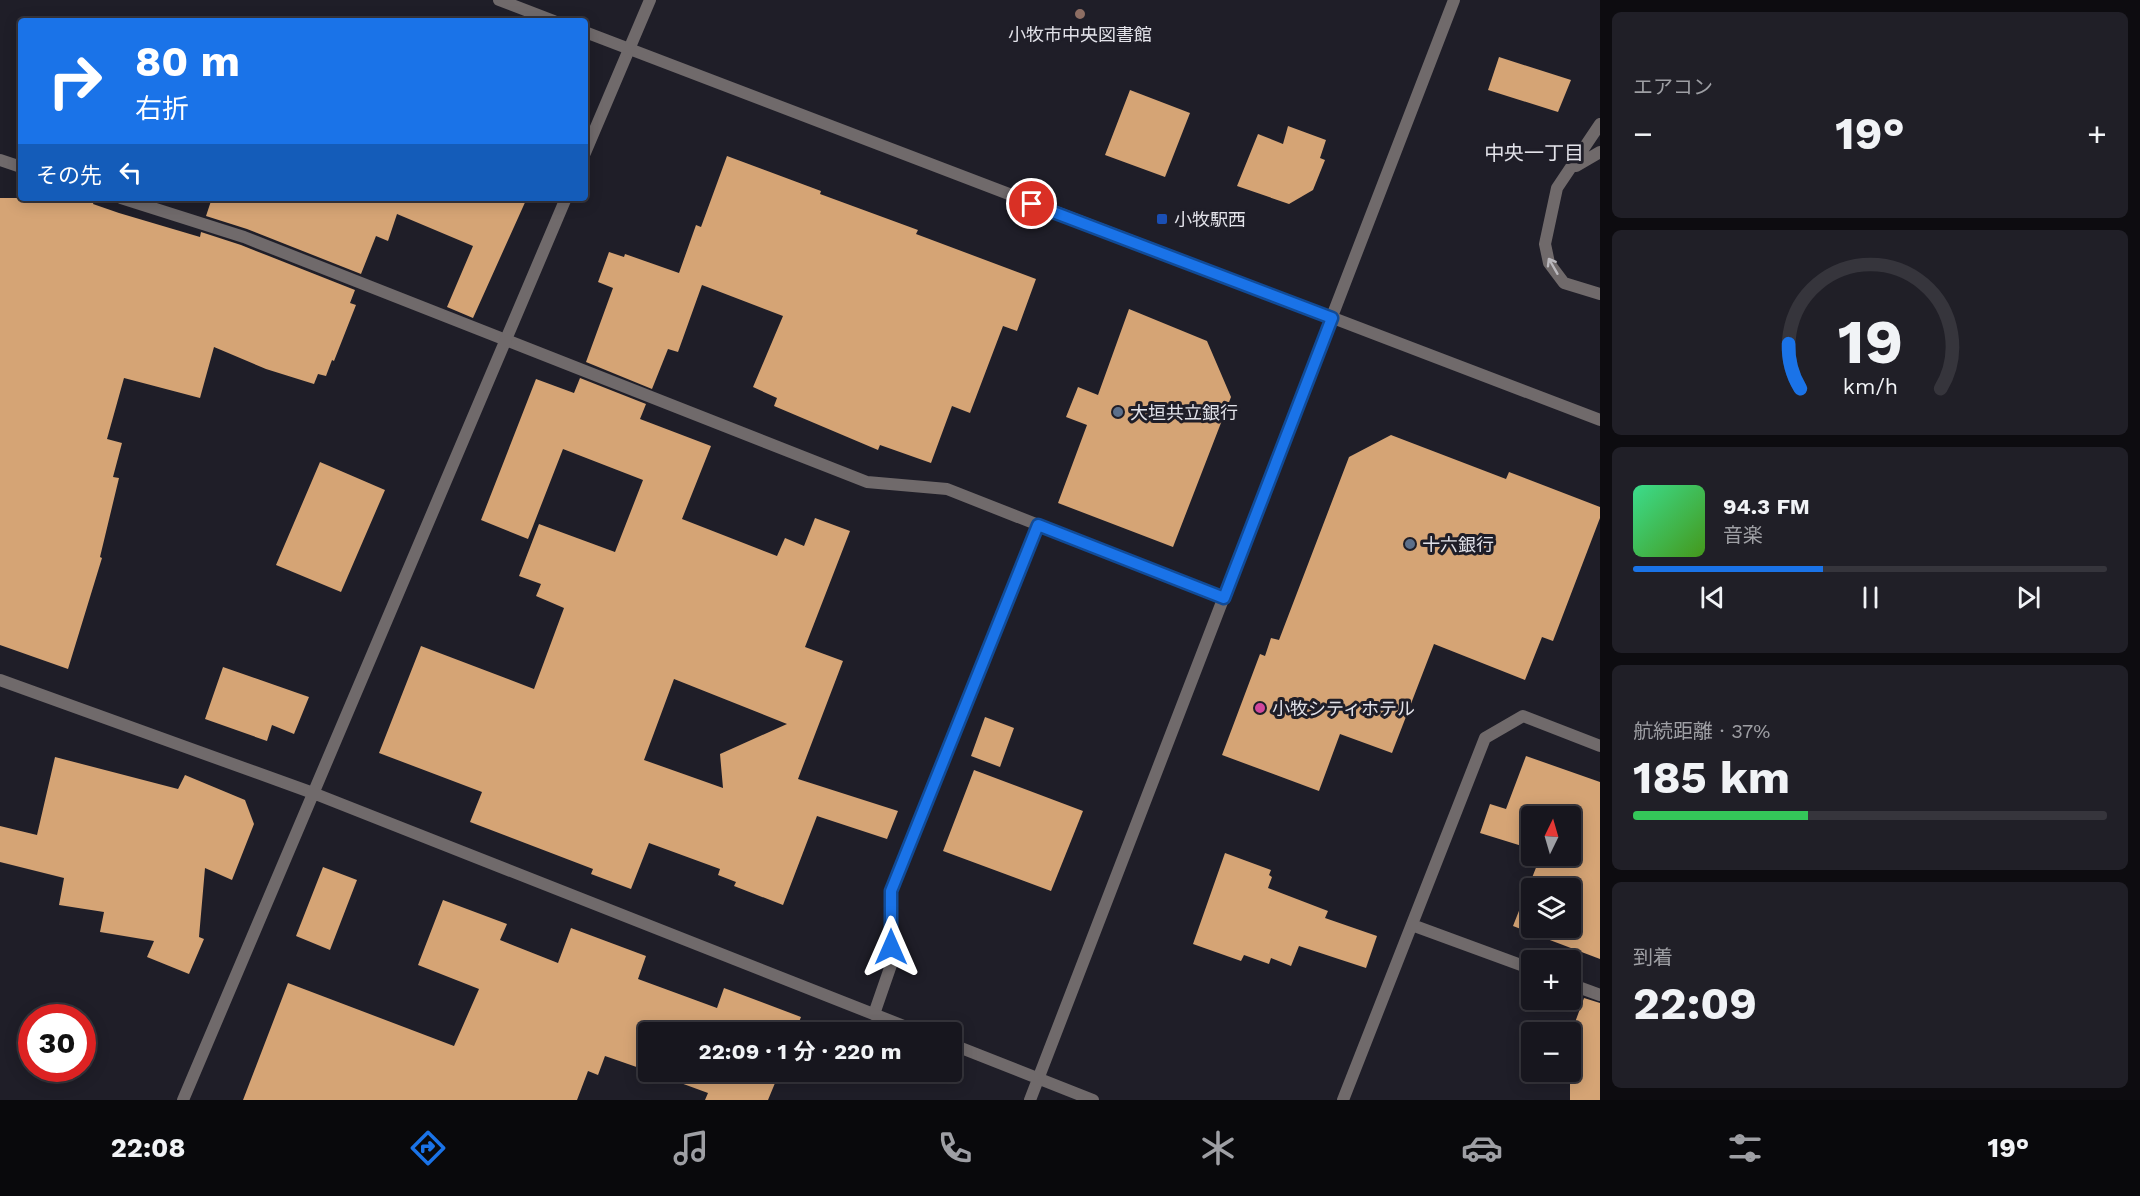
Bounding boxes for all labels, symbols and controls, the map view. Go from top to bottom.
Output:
marker: 小牧市中央図書館 [1073,7,1087,21]
place label: 小牧市中央図書館 [1008,24,1152,45]
text: 80 m [135,37,240,86]
icon: right [36,42,114,120]
text: エアコン [1633,75,1713,99]
text: 右折 [135,93,189,125]
text: 19° [1835,107,1905,160]
text: − [1633,114,1653,153]
text: + [2087,114,2107,153]
district label: 中央一丁目 [1484,141,1584,165]
icon: left [114,156,147,189]
text: その先 [36,163,102,188]
pin [1006,178,1057,229]
icon: arrive [1015,187,1048,220]
place label: 小牧駅西 [1174,209,1246,230]
marker: 小牧駅西 [1155,212,1169,226]
one-way arrow [1546,258,1558,275]
text: 19 [1837,306,1903,379]
text: km/h [1842,375,1898,400]
place label: 大垣共立銀行 [1130,402,1238,423]
marker: 大垣共立銀行 [1111,405,1125,419]
text: 94.3 FM [1723,494,1810,519]
text: 音楽 [1723,523,1763,547]
place label: 十六銀行 [1422,534,1494,555]
marker: 十六銀行 [1403,537,1417,551]
icon: previous [1696,581,1729,614]
icon: pause [1854,581,1887,614]
icon: next [2012,581,2045,614]
place label: 小牧シティホテル [1272,698,1415,719]
marker: 小牧シティホテル [1253,701,1267,715]
text: 航続距離 · 37% [1633,719,1770,743]
text: 185 km [1633,751,1790,804]
north arrow [1521,806,1581,866]
map controls [1521,806,1581,1082]
button: layers [1521,878,1581,938]
position arrow [859,915,923,979]
text: 到着 [1633,945,1673,969]
button: + [1521,950,1581,1010]
text: 22:09 [1633,977,1757,1030]
speed limit sign: 30 [18,1004,96,1082]
button: − [1521,1022,1581,1082]
text: 22:09 · 1 分 · 220 m [699,1039,901,1064]
icon: directions [407,1127,449,1169]
icon: music [670,1127,712,1169]
icon: phone [934,1127,976,1169]
icon: climate [1197,1127,1239,1169]
icon: car [1461,1127,1503,1169]
icon: filters [1724,1127,1766,1169]
text: 22:08 [111,1132,185,1164]
text: 19° [1988,1132,2029,1164]

